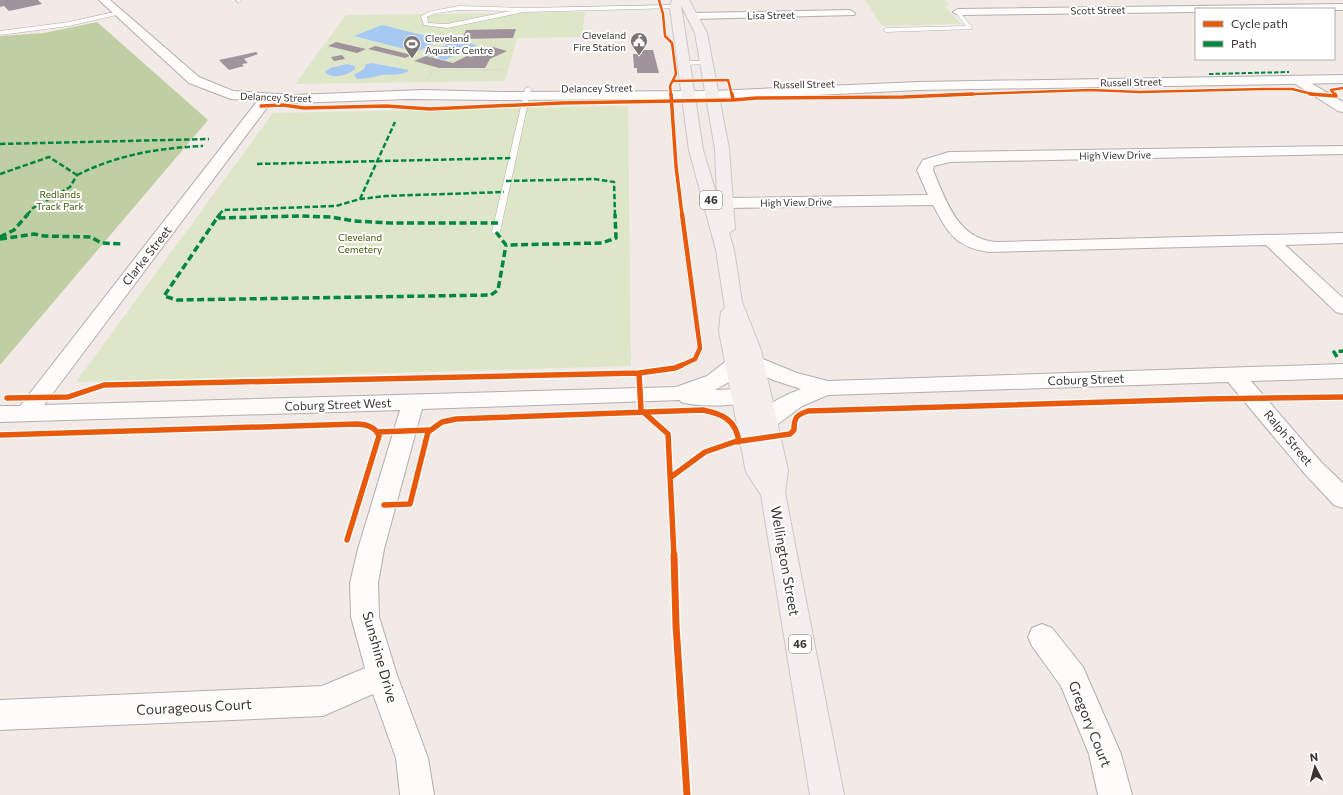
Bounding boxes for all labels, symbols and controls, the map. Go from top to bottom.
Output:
street label: Scott Street [1070,4,1126,16]
legend [1195,8,1335,60]
street label: Lisa Street [747,9,795,21]
text: Cycle path [1231,16,1288,30]
place label: Cleveland Fire Station [573,29,626,53]
public building icon: Cleveland Fire Station [629,31,649,56]
place label: Cleveland Aquatic Centre [425,32,493,56]
sports icon: Cleveland Aquatic Centre [402,34,422,59]
text: Path [1231,36,1257,50]
street label: Russell Street [1100,75,1162,89]
street label: Russell Street [773,77,835,91]
street label: Delancey Street [561,81,633,95]
street label: Delancey Street [240,90,312,104]
street label: High View Drive [1079,148,1151,162]
park label: Redlands Track Park [36,188,85,212]
road number: 46 [700,191,722,209]
street label: High View Drive [760,195,832,209]
street label: Clarke Street [119,223,174,288]
park label: Cleveland Cemetery [338,231,382,255]
street label: Coburg Street [1047,371,1125,387]
street label: Coburg Street West [284,395,392,413]
street label: Ralph Street [1262,407,1316,468]
street label: Wellington Street [767,505,804,617]
street label: Sunshine Drive [359,609,402,704]
road number: 46 [789,635,811,653]
street label: Gregory Court [1065,678,1116,770]
street label: Courageous Court [136,695,252,718]
north arrow [1295,747,1335,787]
text: N [1309,750,1319,763]

